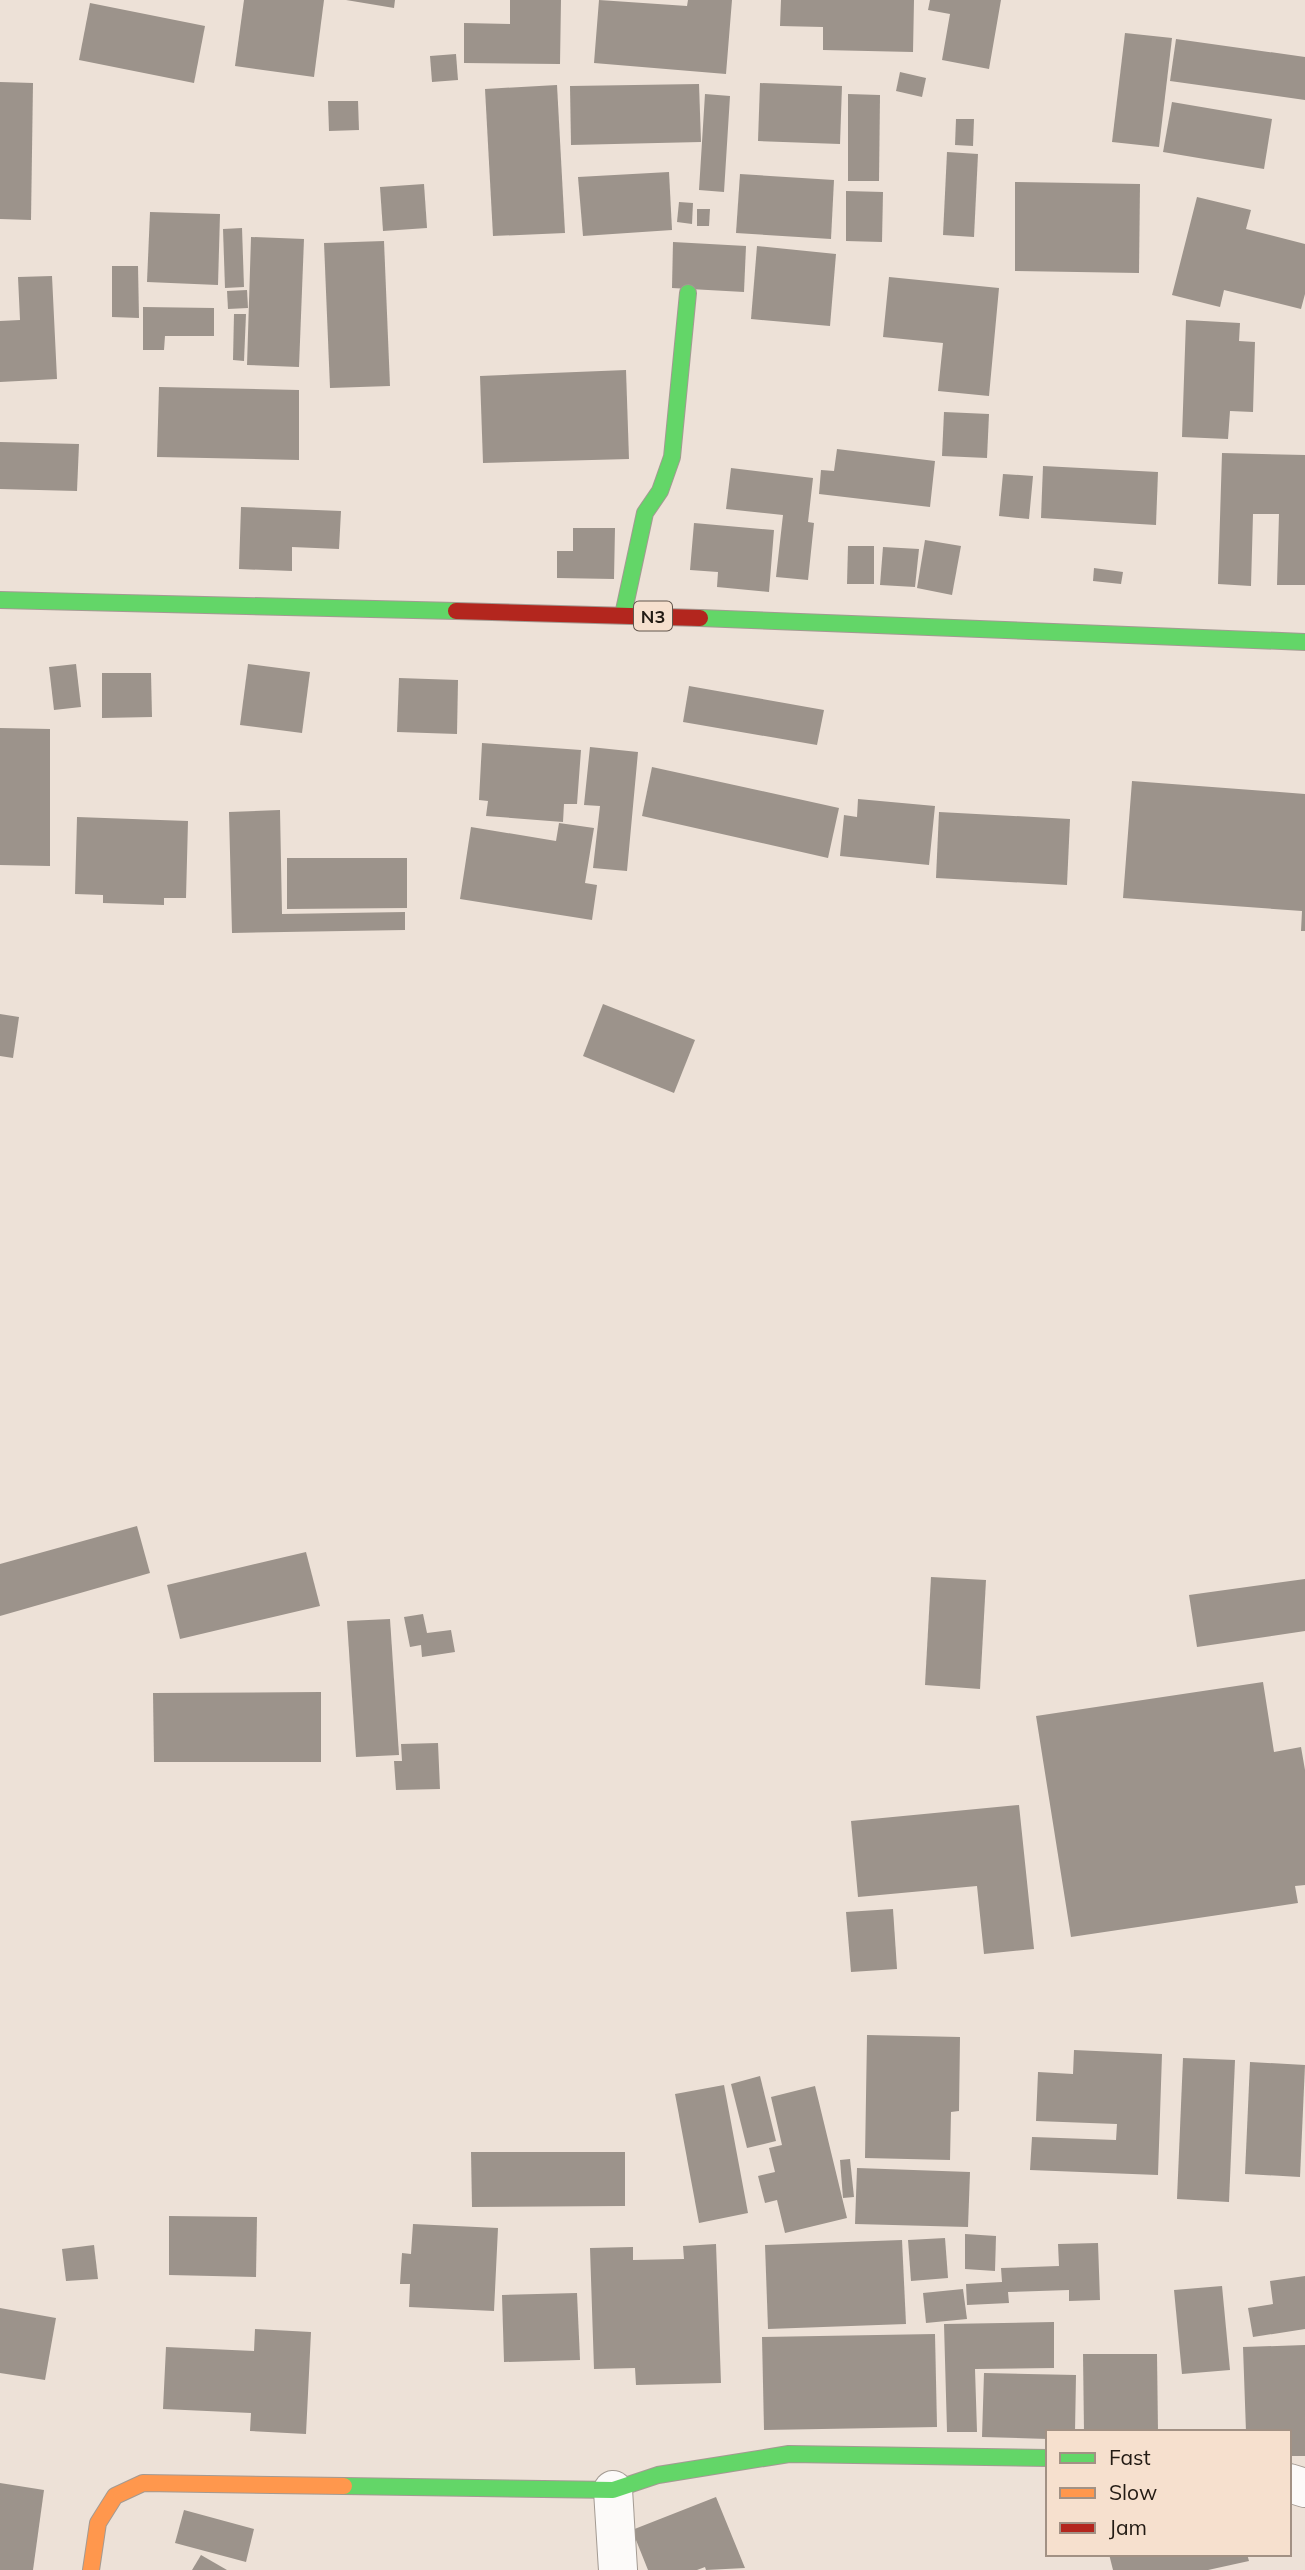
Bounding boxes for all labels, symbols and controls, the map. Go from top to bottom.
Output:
road number: N3 [634,602,672,630]
legend [1046,2430,1291,2556]
text: Fast [1109,2444,1151,2470]
text: Slow [1109,2479,1157,2505]
text: Jam [1109,2514,1147,2540]

